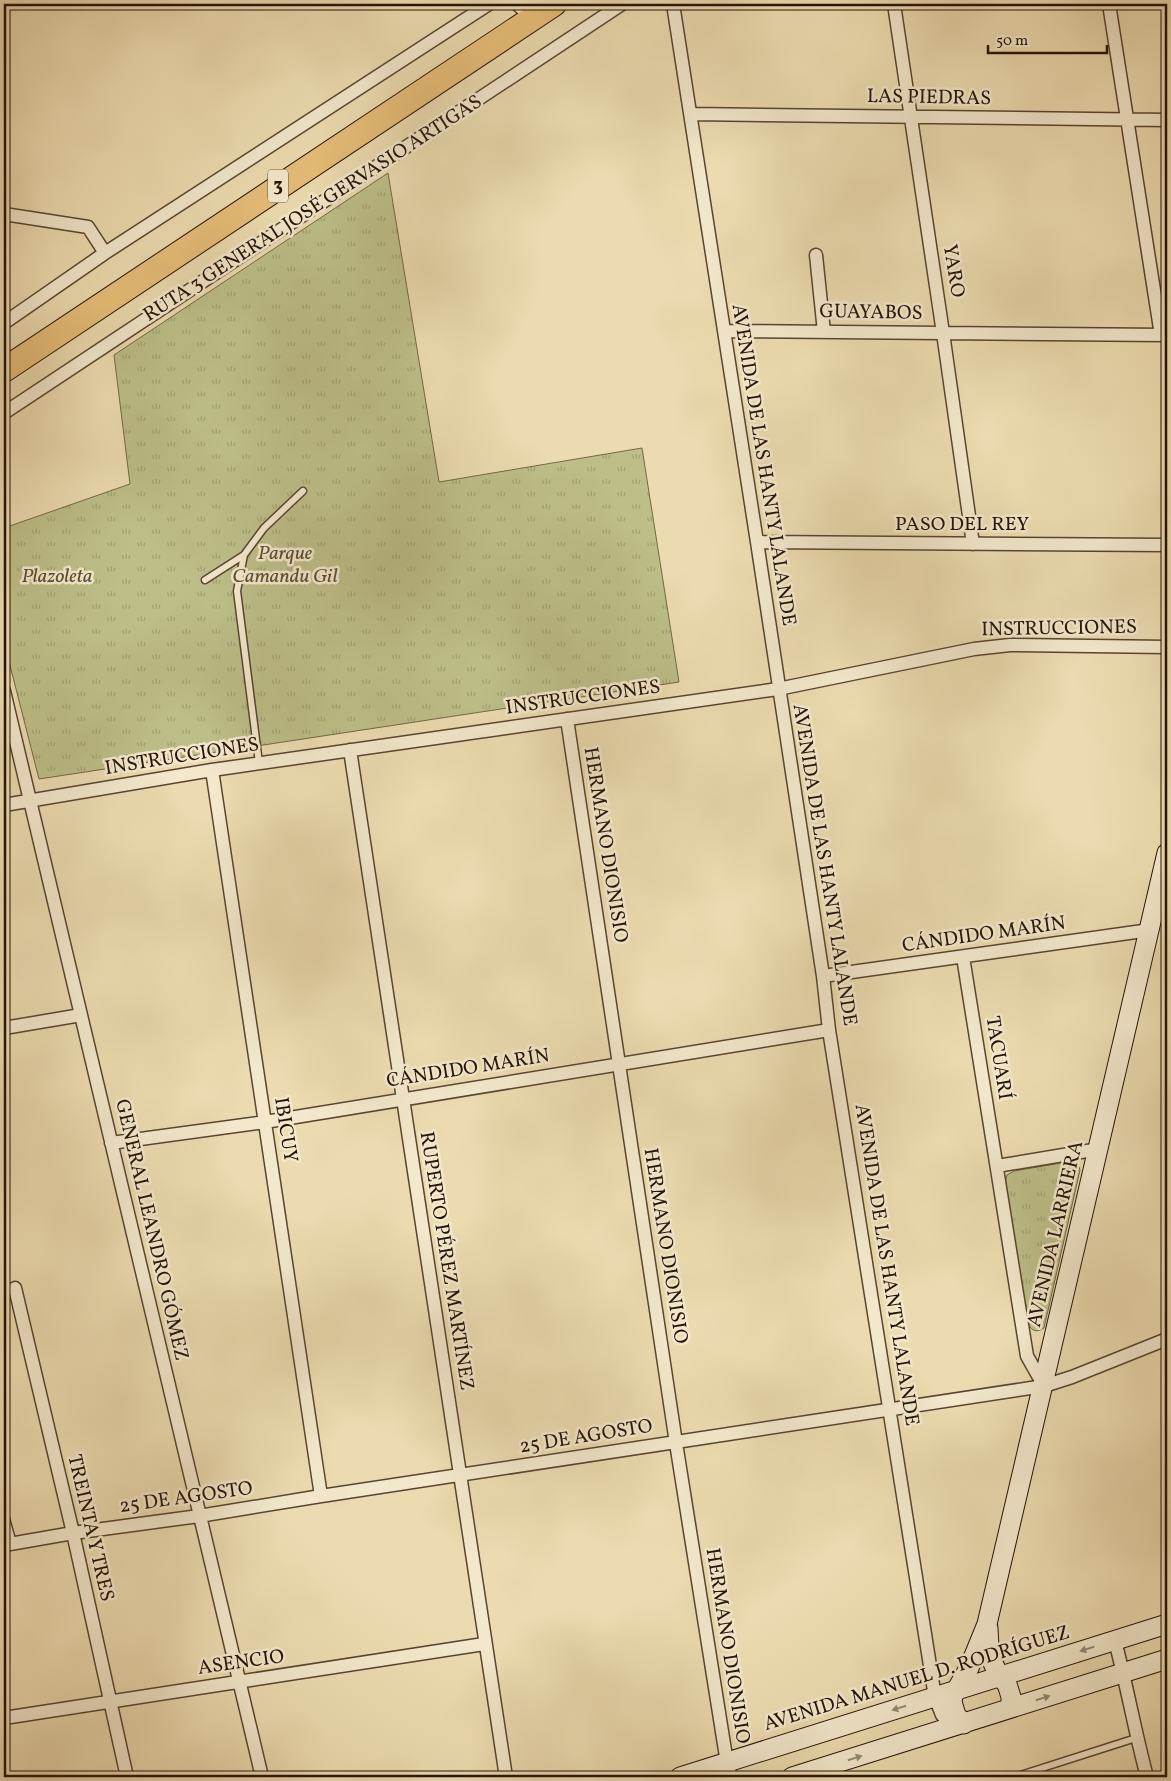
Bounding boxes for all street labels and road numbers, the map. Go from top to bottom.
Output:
street label: LAS PIEDRAS [867,83,991,113]
street label: RUTA 3 GENERAL JOSÉ GERVASIO ARTIGAS [138,89,488,329]
road number: 3 [268,170,288,202]
street label: YARO [935,242,971,300]
street label: GUAYABOS [819,298,923,328]
street label: AVENIDA DE LAS HANTY LALANDE [724,302,802,628]
street label: PASO DEL REY [895,511,1029,539]
street label: INSTRUCCIONES [981,614,1137,644]
street label: INSTRUCCIONES [504,673,662,723]
street label: AVENIDA DE LAS HANTY LALANDE [785,702,863,1028]
street label: INSTRUCCIONES [103,731,261,783]
street label: HERMANO DIONISIO [576,745,634,945]
street label: CÁNDIDO MARÍN [900,910,1068,960]
street label: TACUARÍ [978,1014,1018,1102]
street label: CÁNDIDO MARÍN [384,1042,552,1096]
street label: IBICUY [266,1095,304,1165]
street label: GENERAL LEANDRO GÓMEZ [107,1096,195,1364]
street label: AVENIDA DE LAS HANTY LALANDE [847,1102,925,1428]
street label: RUPERTO PÉREZ MARTÍNEZ [412,1129,480,1393]
street label: AVENIDA LARRIERA [1021,1138,1091,1330]
street label: HERMANO DIONISIO [636,1146,694,1346]
street label: 25 DE AGOSTO [517,1413,655,1461]
street label: TREINTA Y TRES [59,1452,121,1604]
street label: 25 DE AGOSTO [118,1475,254,1521]
street label: HERMANO DIONISIO [698,1546,756,1746]
street label: AVENIDA MANUEL D. RODRÍGUEZ [761,1619,1073,1739]
street label: ASENCIO [196,1643,286,1683]

